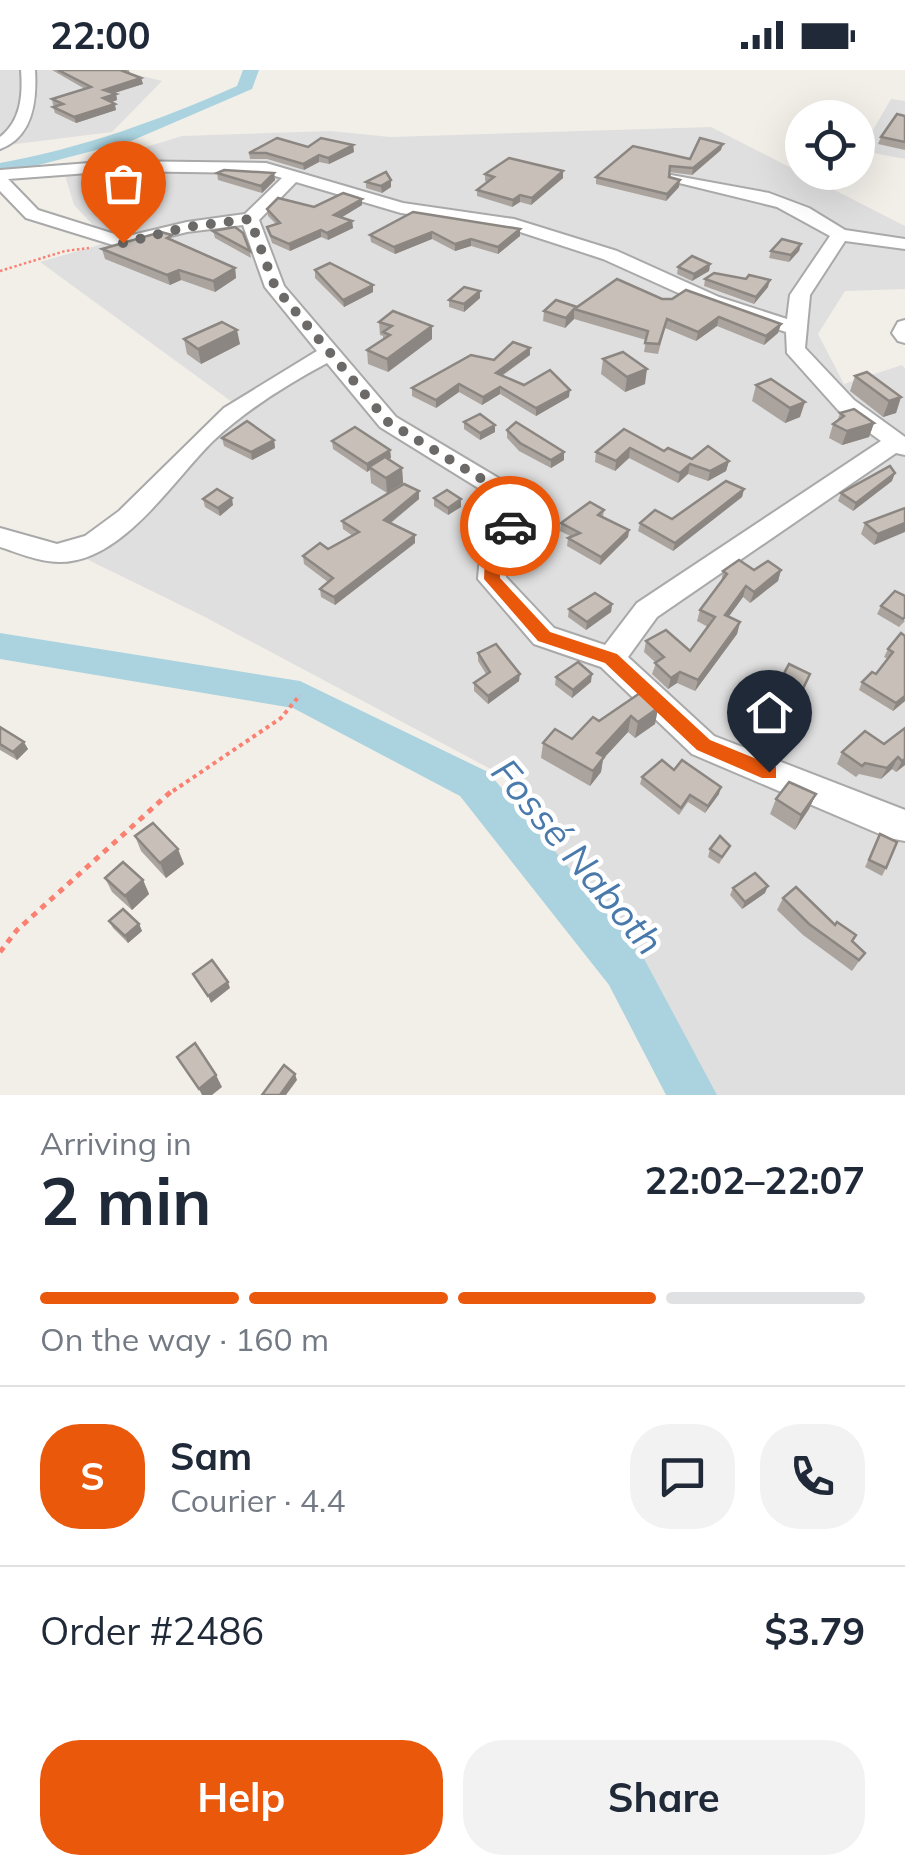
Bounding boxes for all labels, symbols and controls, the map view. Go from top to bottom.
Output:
text: 22:00 [50,11,151,59]
map controls [785,100,875,190]
button: locate [785,100,875,190]
pin [81,141,166,244]
icon: bag [96,156,151,211]
courier [460,476,560,576]
icon: car [483,499,538,554]
pin [727,670,812,773]
icon: home [742,685,797,740]
water label: Fossé Naboth [482,748,674,964]
text: Arriving in [40,1123,192,1163]
text: 22:02–22:07 [645,1156,865,1204]
text: 2 min [40,1160,211,1241]
text: On the way · 160 m [40,1319,329,1359]
button: chat [630,1424,735,1529]
button: phone [760,1424,865,1529]
text: Sam [170,1432,252,1480]
text: S [80,1452,105,1500]
text: Courier · 4.4 [170,1480,346,1520]
text: Order #2486 [40,1607,264,1655]
text: $3.79 [764,1607,865,1655]
button: Help [40,1740,443,1855]
button: Share [463,1740,865,1855]

